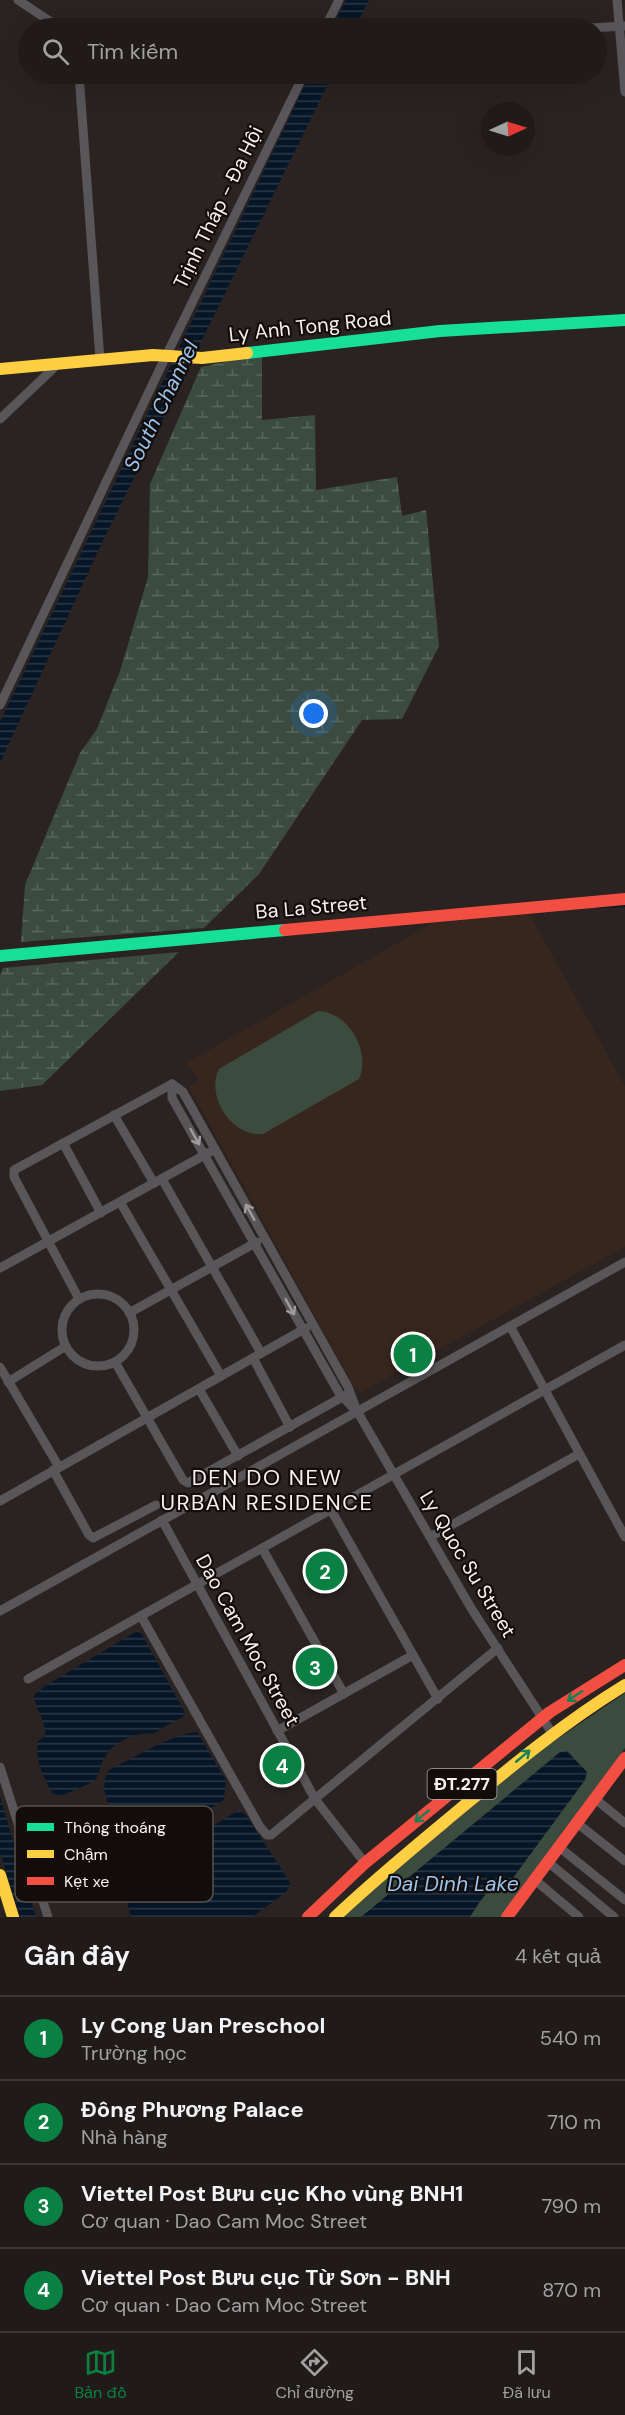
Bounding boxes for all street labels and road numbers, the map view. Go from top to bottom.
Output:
street label: Trịnh Tháp - Đa Hội [167,121,269,293]
street label: Ly Anh Tong Road [228,305,392,347]
street label: Ba La Street [254,889,368,925]
street label: Ly Quoc Su Street [414,1486,522,1642]
street label: Dao Cam Moc Street [190,1550,306,1731]
road number: ĐT.277 [428,1769,496,1799]

